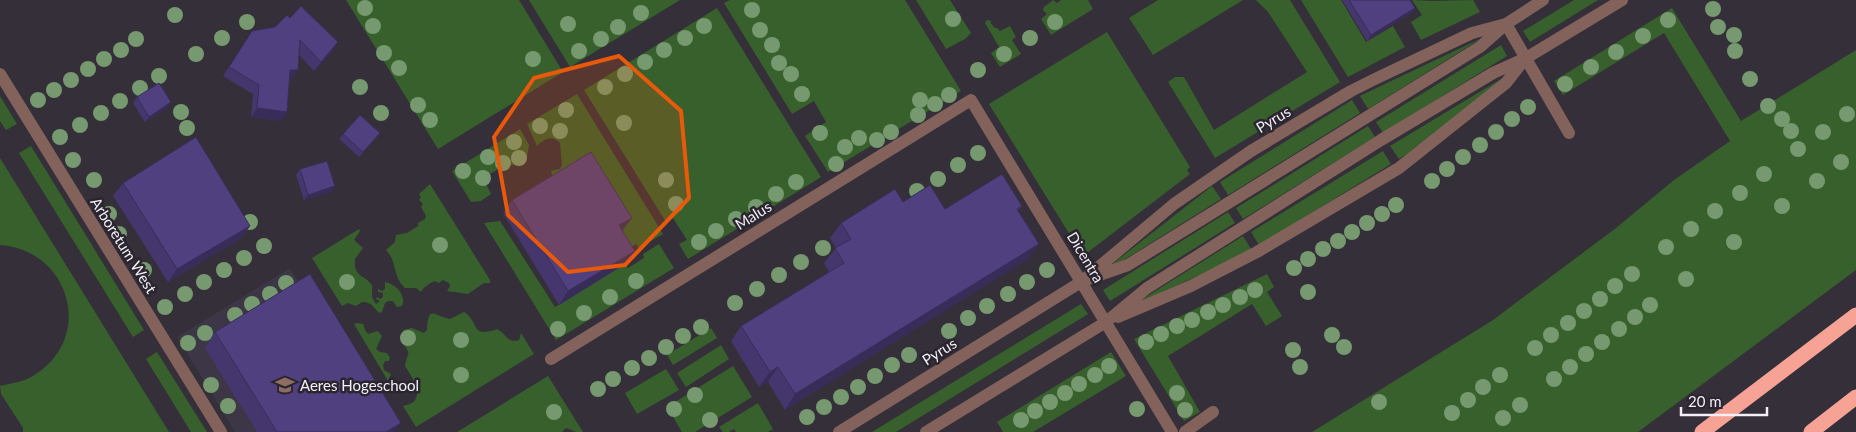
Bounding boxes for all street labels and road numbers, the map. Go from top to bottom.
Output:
street label: Pyrus [1252,102,1294,136]
street label: Arboretum West [87,194,161,297]
street label: Malus [731,197,775,233]
street label: Dicentra [1064,228,1108,286]
street label: Pyrus [919,334,959,368]

